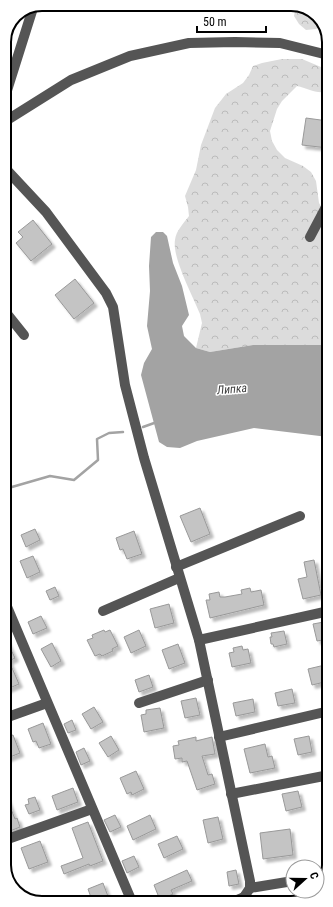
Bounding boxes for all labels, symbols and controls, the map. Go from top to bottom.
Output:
scale bar [197,8,266,34]
text: 50 m [203,15,227,29]
water label: Липка [215,381,248,397]
north arrow [285,859,325,899]
text: С [307,870,321,881]

